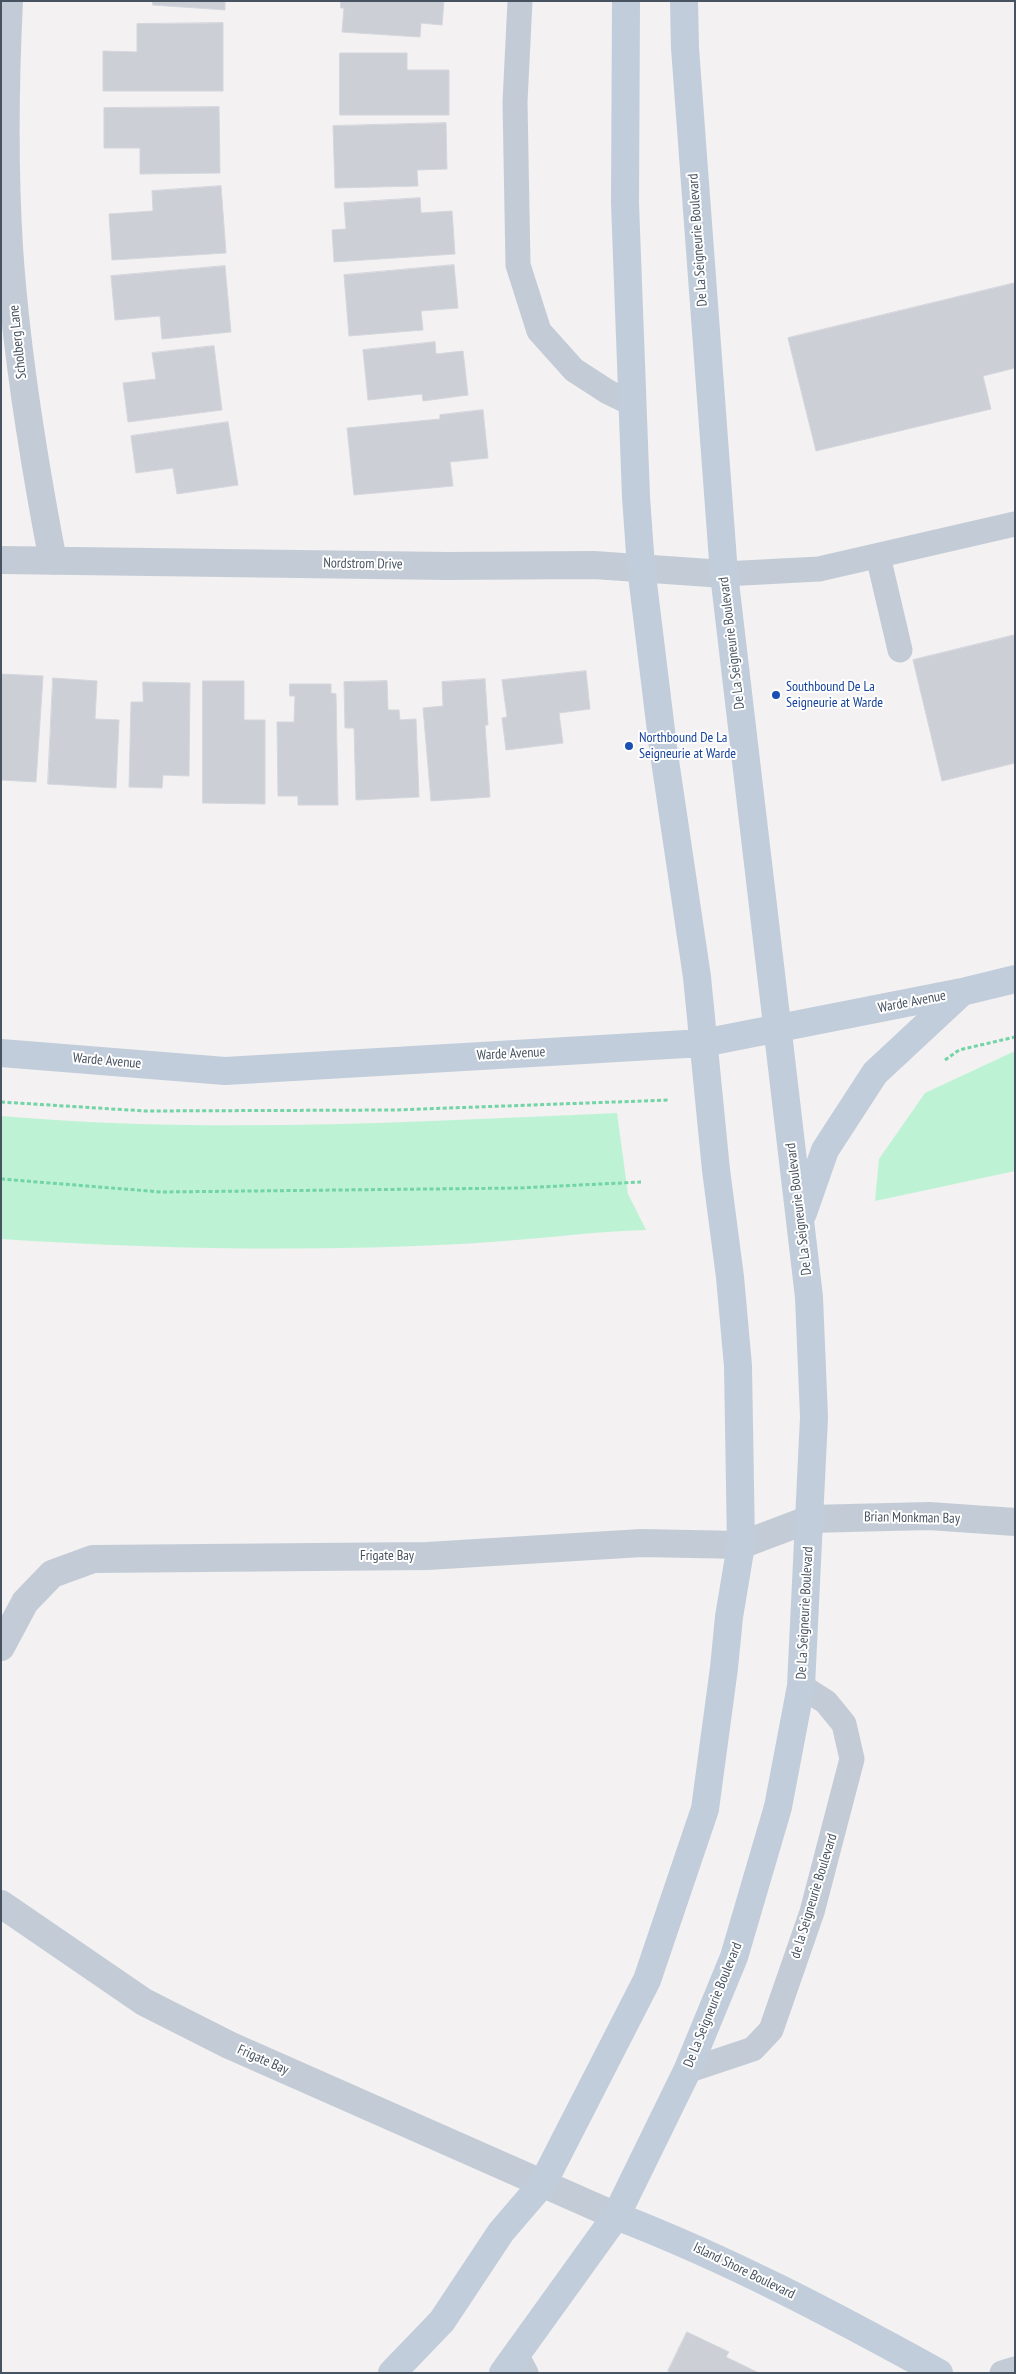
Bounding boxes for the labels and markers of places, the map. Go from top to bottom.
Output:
place label: Southbound De La Seigneurie at Warde [786,679,883,712]
marker: Southbound De La Seigneurie at Warde [770,689,782,701]
place label: Northbound De La Seigneurie at Warde [639,730,736,762]
marker: Northbound De La Seigneurie at Warde [623,740,635,752]

